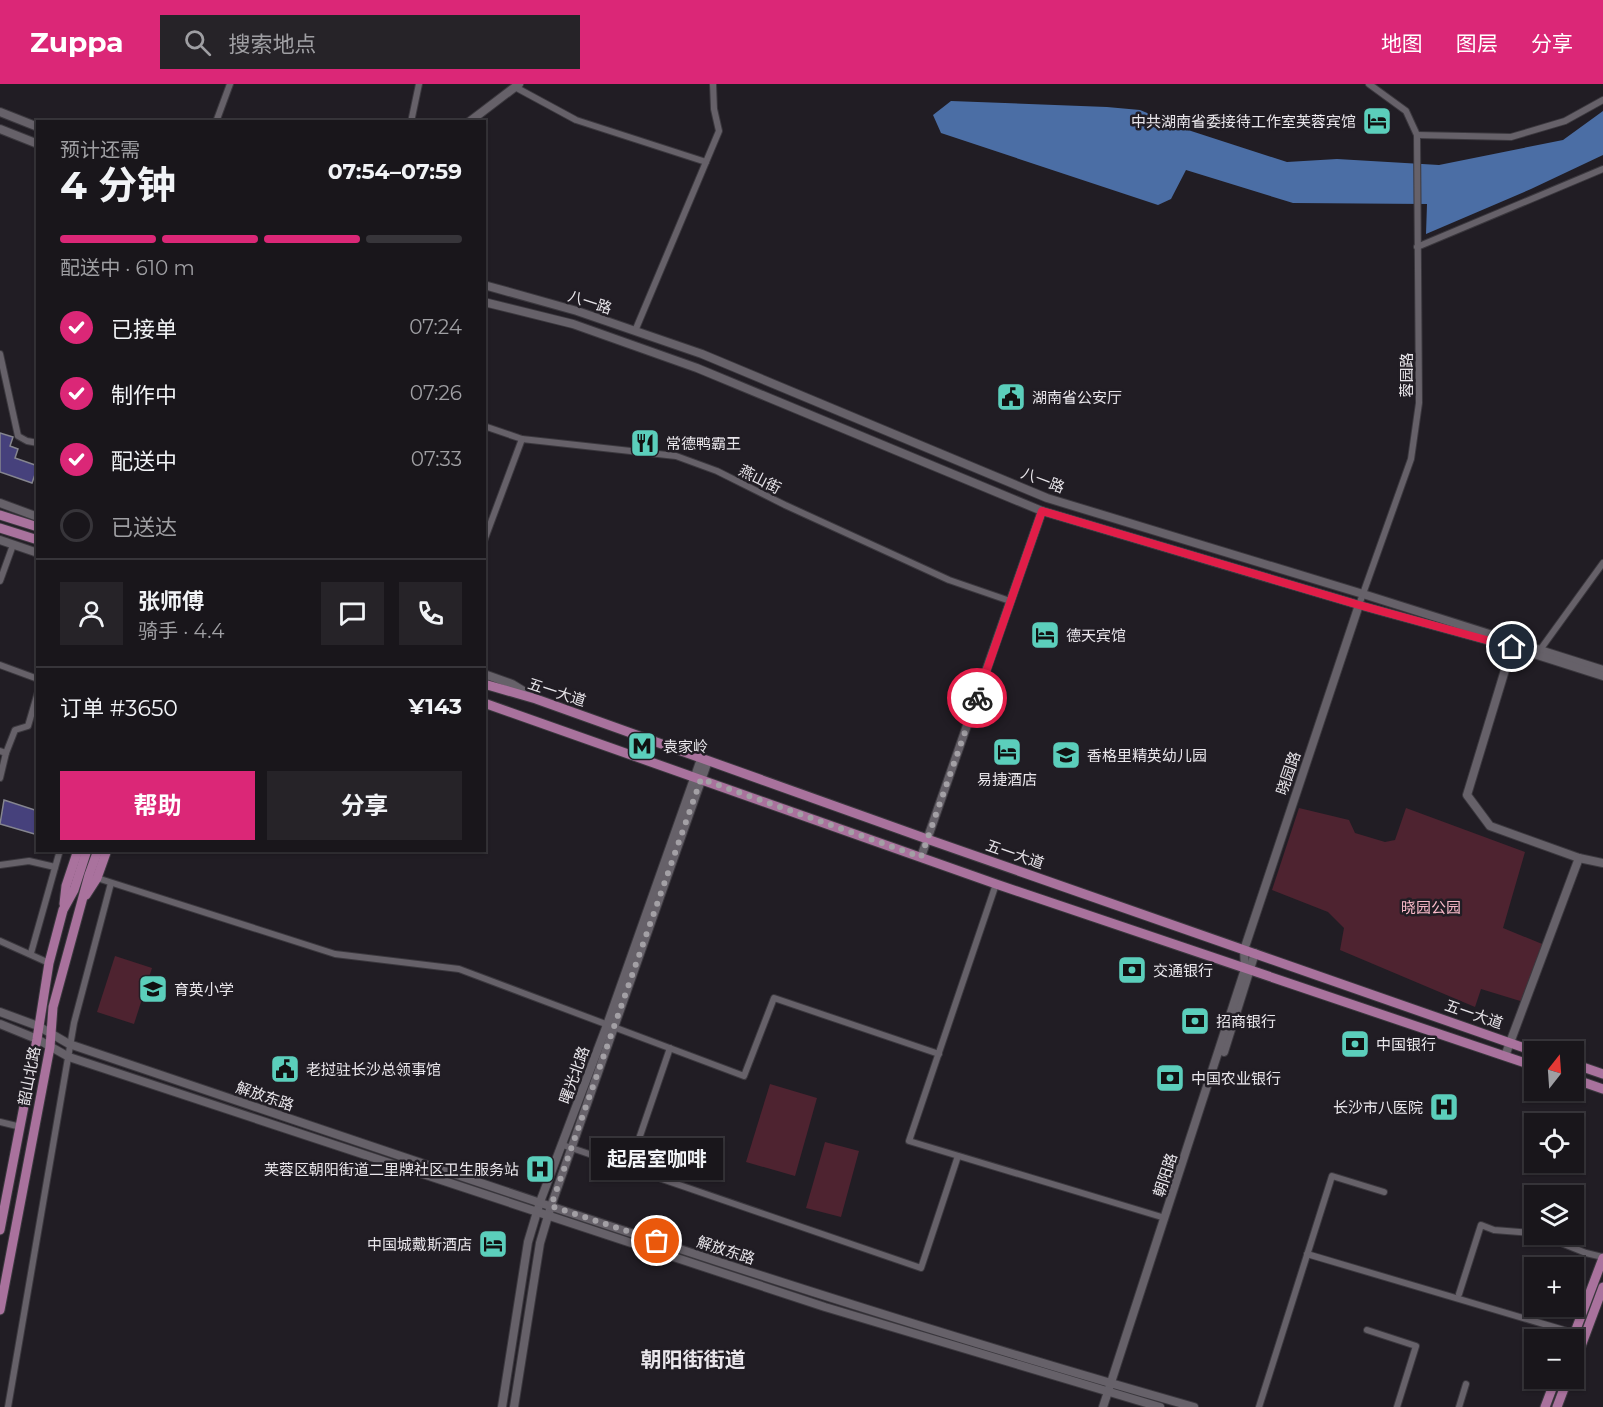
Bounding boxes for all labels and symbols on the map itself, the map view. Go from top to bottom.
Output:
hotel icon: 中共湖南省委接待工作室芙蓉宾馆 [1361,105,1393,137]
place label: 中共湖南省委接待工作室芙蓉宾馆 [1131,112,1356,131]
street label: 八一路 [566,286,614,318]
street label: 蓉园路 [1397,352,1416,398]
public building icon: 湖南省公安厅 [995,381,1027,413]
place label: 湖南省公安厅 [1032,388,1122,407]
restaurant icon: 常德鸭霸王 [629,427,661,459]
place label: 常德鸭霸王 [666,434,741,453]
street label: 燕山街 [736,460,784,498]
street label: 八一路 [1019,463,1067,497]
hotel icon: 德天宾馆 [1029,619,1061,651]
pin [1486,621,1537,672]
place label: 德天宾馆 [1066,626,1126,645]
courier [947,668,1007,728]
street label: 五一大道 [526,674,588,710]
metro station icon: 袁家岭 [626,730,658,762]
hotel icon: 易捷酒店 [991,736,1023,768]
place label: 袁家岭 [663,737,708,756]
school or university icon: 香格里精英幼儿园 [1050,739,1082,771]
place label: 香格里精英幼儿园 [1087,746,1207,765]
street label: 晓园路 [1272,749,1304,797]
place label: 易捷酒店 [977,770,1037,789]
street label: 五一大道 [984,835,1046,873]
park label: 晓园公园 [1401,898,1461,917]
bank icon: 交通银行 [1116,954,1148,986]
place label: 交通银行 [1153,961,1213,980]
school or university icon: 育英小学 [137,973,169,1005]
place label: 育英小学 [174,980,234,999]
street label: 五一大道 [1443,995,1505,1033]
bank icon: 招商银行 [1179,1005,1211,1037]
place label: 招商银行 [1216,1012,1276,1031]
bank icon: 中国银行 [1339,1028,1371,1060]
place label: 中国银行 [1376,1035,1436,1054]
north arrow [1524,1041,1584,1101]
street label: 曙光北路 [555,1044,593,1106]
street label: 韶山北路 [14,1045,44,1107]
public building icon: 老挝驻长沙总领事馆 [269,1053,301,1085]
place label: 老挝驻长沙总领事馆 [306,1060,441,1079]
bank icon: 中国农业银行 [1154,1062,1186,1094]
place label: 中国农业银行 [1191,1069,1281,1088]
street label: 解放东路 [234,1077,296,1115]
hospital icon: 长沙市八医院 [1428,1091,1460,1123]
place label: 长沙市八医院 [1333,1098,1423,1117]
callout: 起居室咖啡 [591,1139,723,1181]
street label: 朝阳路 [1149,1151,1181,1199]
hospital icon: 芙蓉区朝阳街道二里牌社区卫生服务站 [524,1153,556,1185]
place label: 芙蓉区朝阳街道二里牌社区卫生服务站 [264,1160,519,1179]
pin [631,1215,682,1266]
hotel icon: 中国城戴斯酒店 [477,1228,509,1260]
street label: 解放东路 [695,1232,757,1268]
place label: 中国城戴斯酒店 [367,1235,472,1254]
district label: 朝阳街街道 [641,1347,746,1372]

